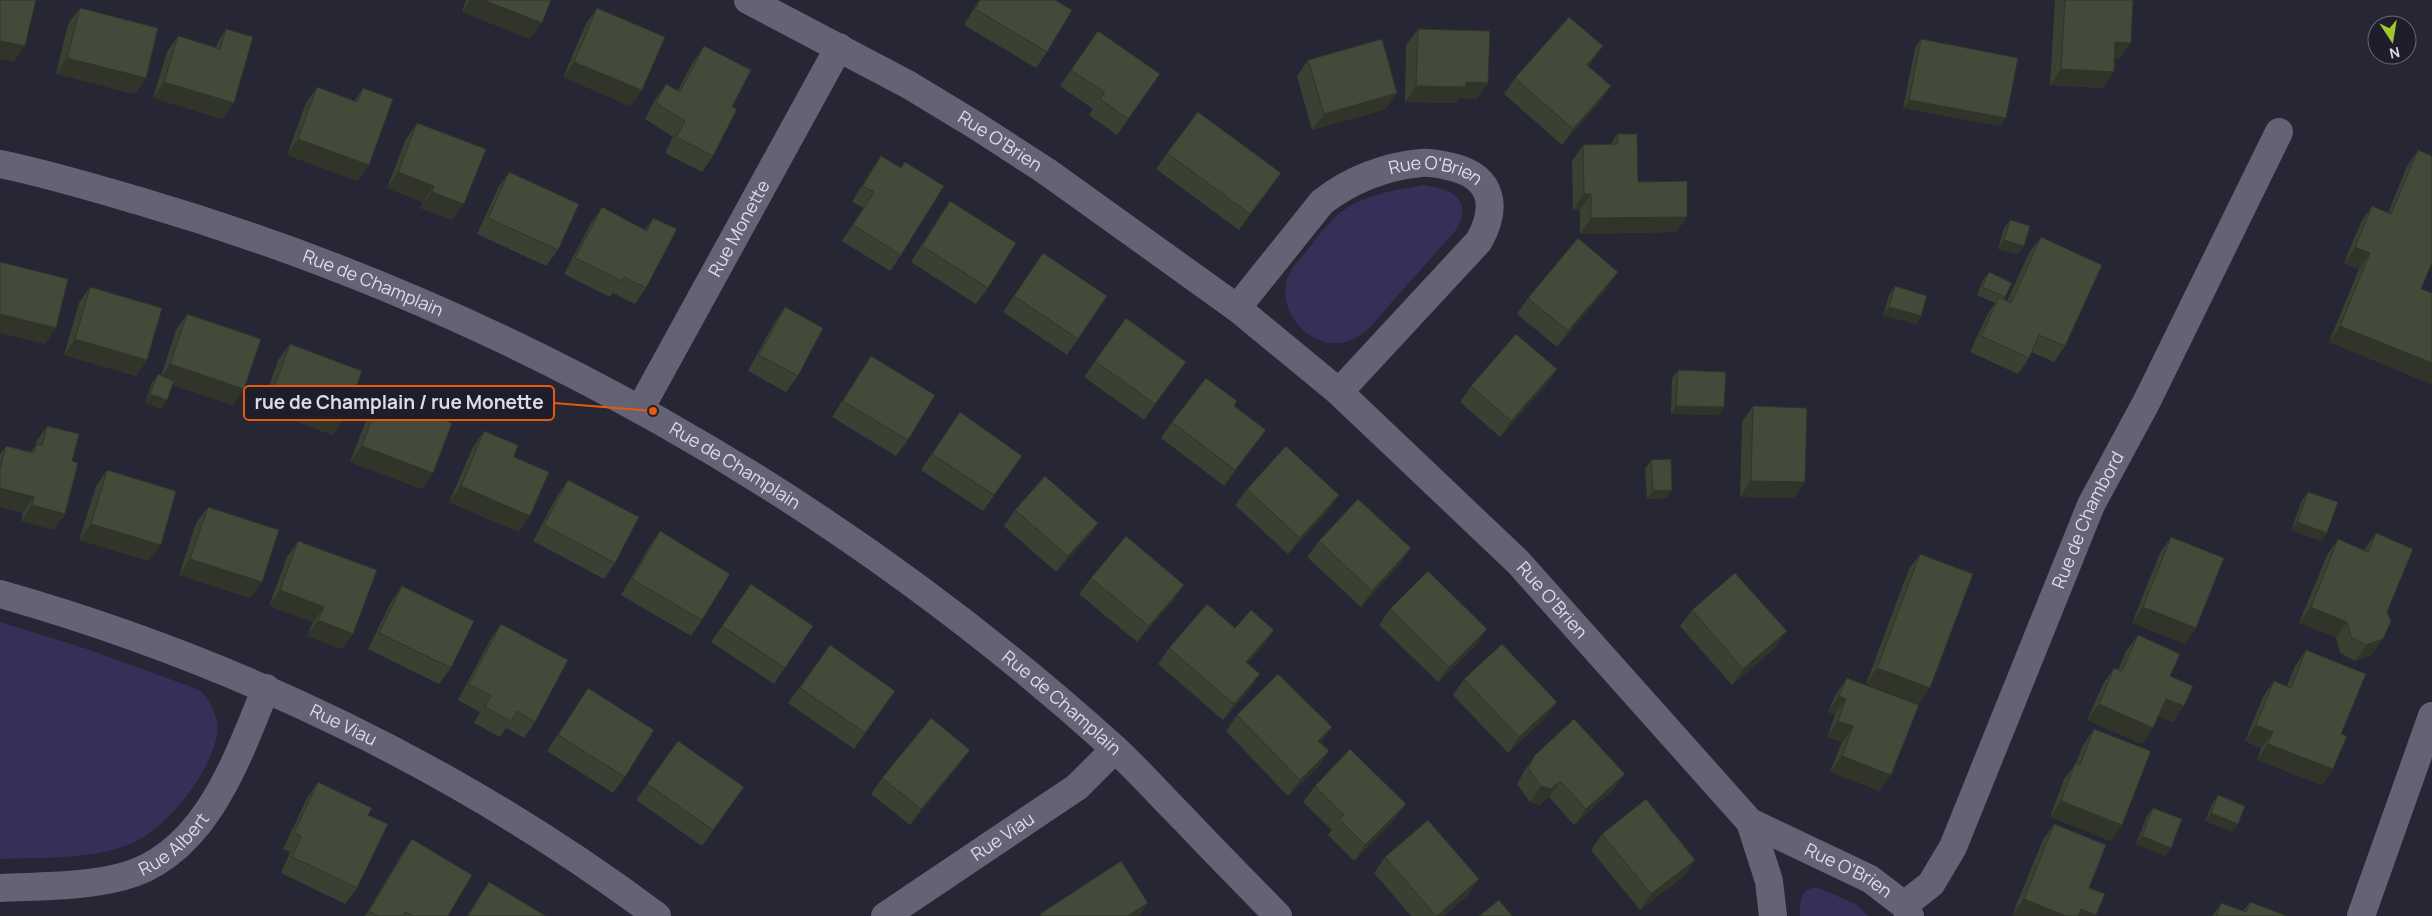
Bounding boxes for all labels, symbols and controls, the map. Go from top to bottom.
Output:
north arrow [2367,15,2417,65]
text: N [2388,43,2402,64]
street label: Rue O'Brien [954,104,1047,176]
street label: Rue O'Brien [1386,150,1488,190]
street label: Rue Monette [702,175,775,281]
street label: Rue de Champlain [300,243,447,322]
callout: rue de Champlain / rue Monette [244,386,554,420]
text: rue de Champlain / rue Monette [254,389,544,415]
street label: Rue de Champlain [665,416,806,514]
street label: Rue de Chambord [2046,447,2129,592]
street label: Rue O'Brien [1512,556,1594,643]
street label: Rue de Champlain [997,644,1127,760]
street label: Rue Viau [306,698,381,751]
street label: Rue Viau [966,806,1039,866]
street label: Rue Albert [134,807,214,881]
street label: Rue O'Brien [1801,837,1898,903]

